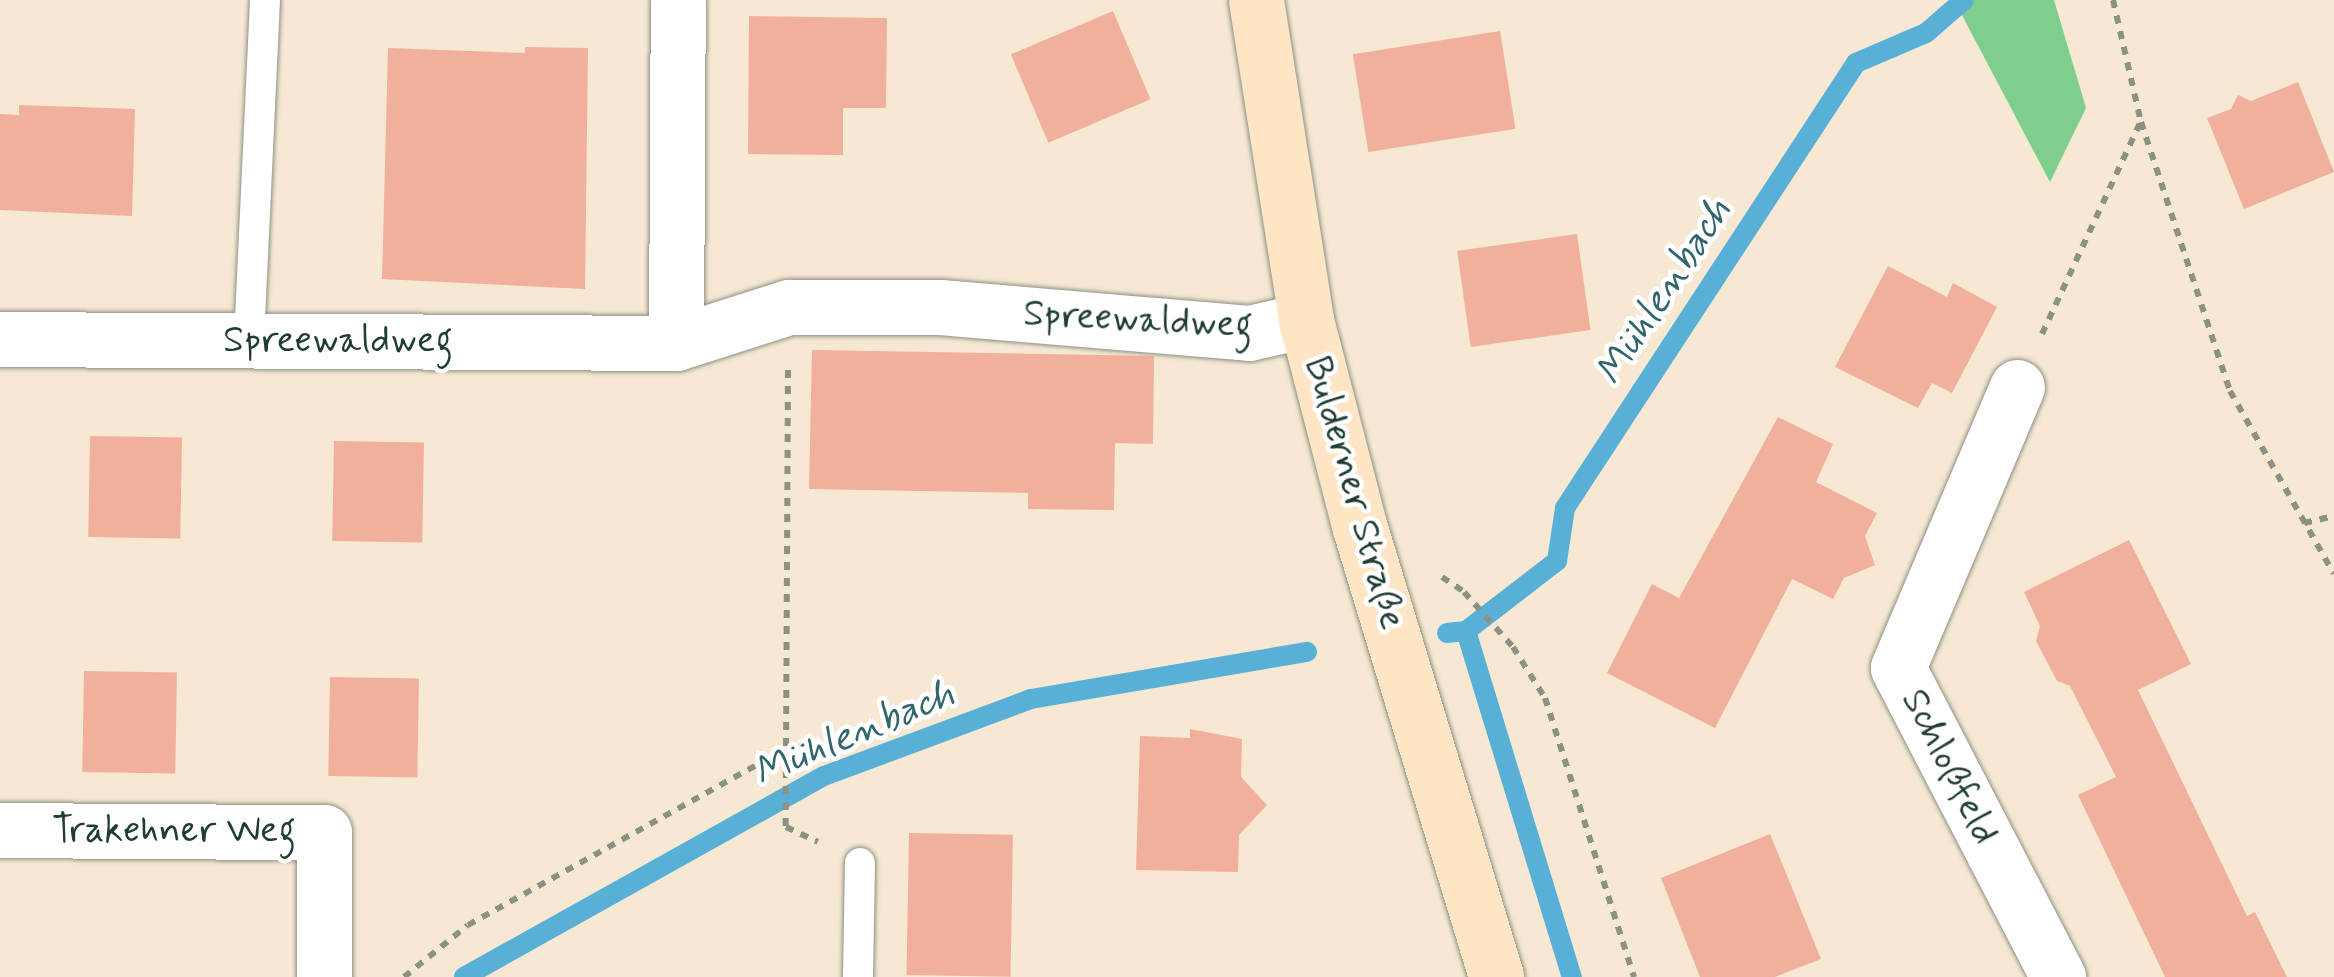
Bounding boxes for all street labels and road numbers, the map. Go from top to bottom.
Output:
street label: Spreewaldweg [1022,291,1254,349]
street label: Spreewaldweg [223,318,453,364]
street label: Bulderner Straße [1293,351,1415,635]
street label: Schloßfeld [1891,682,2007,852]
street label: Trakehner Weg [52,808,296,854]

